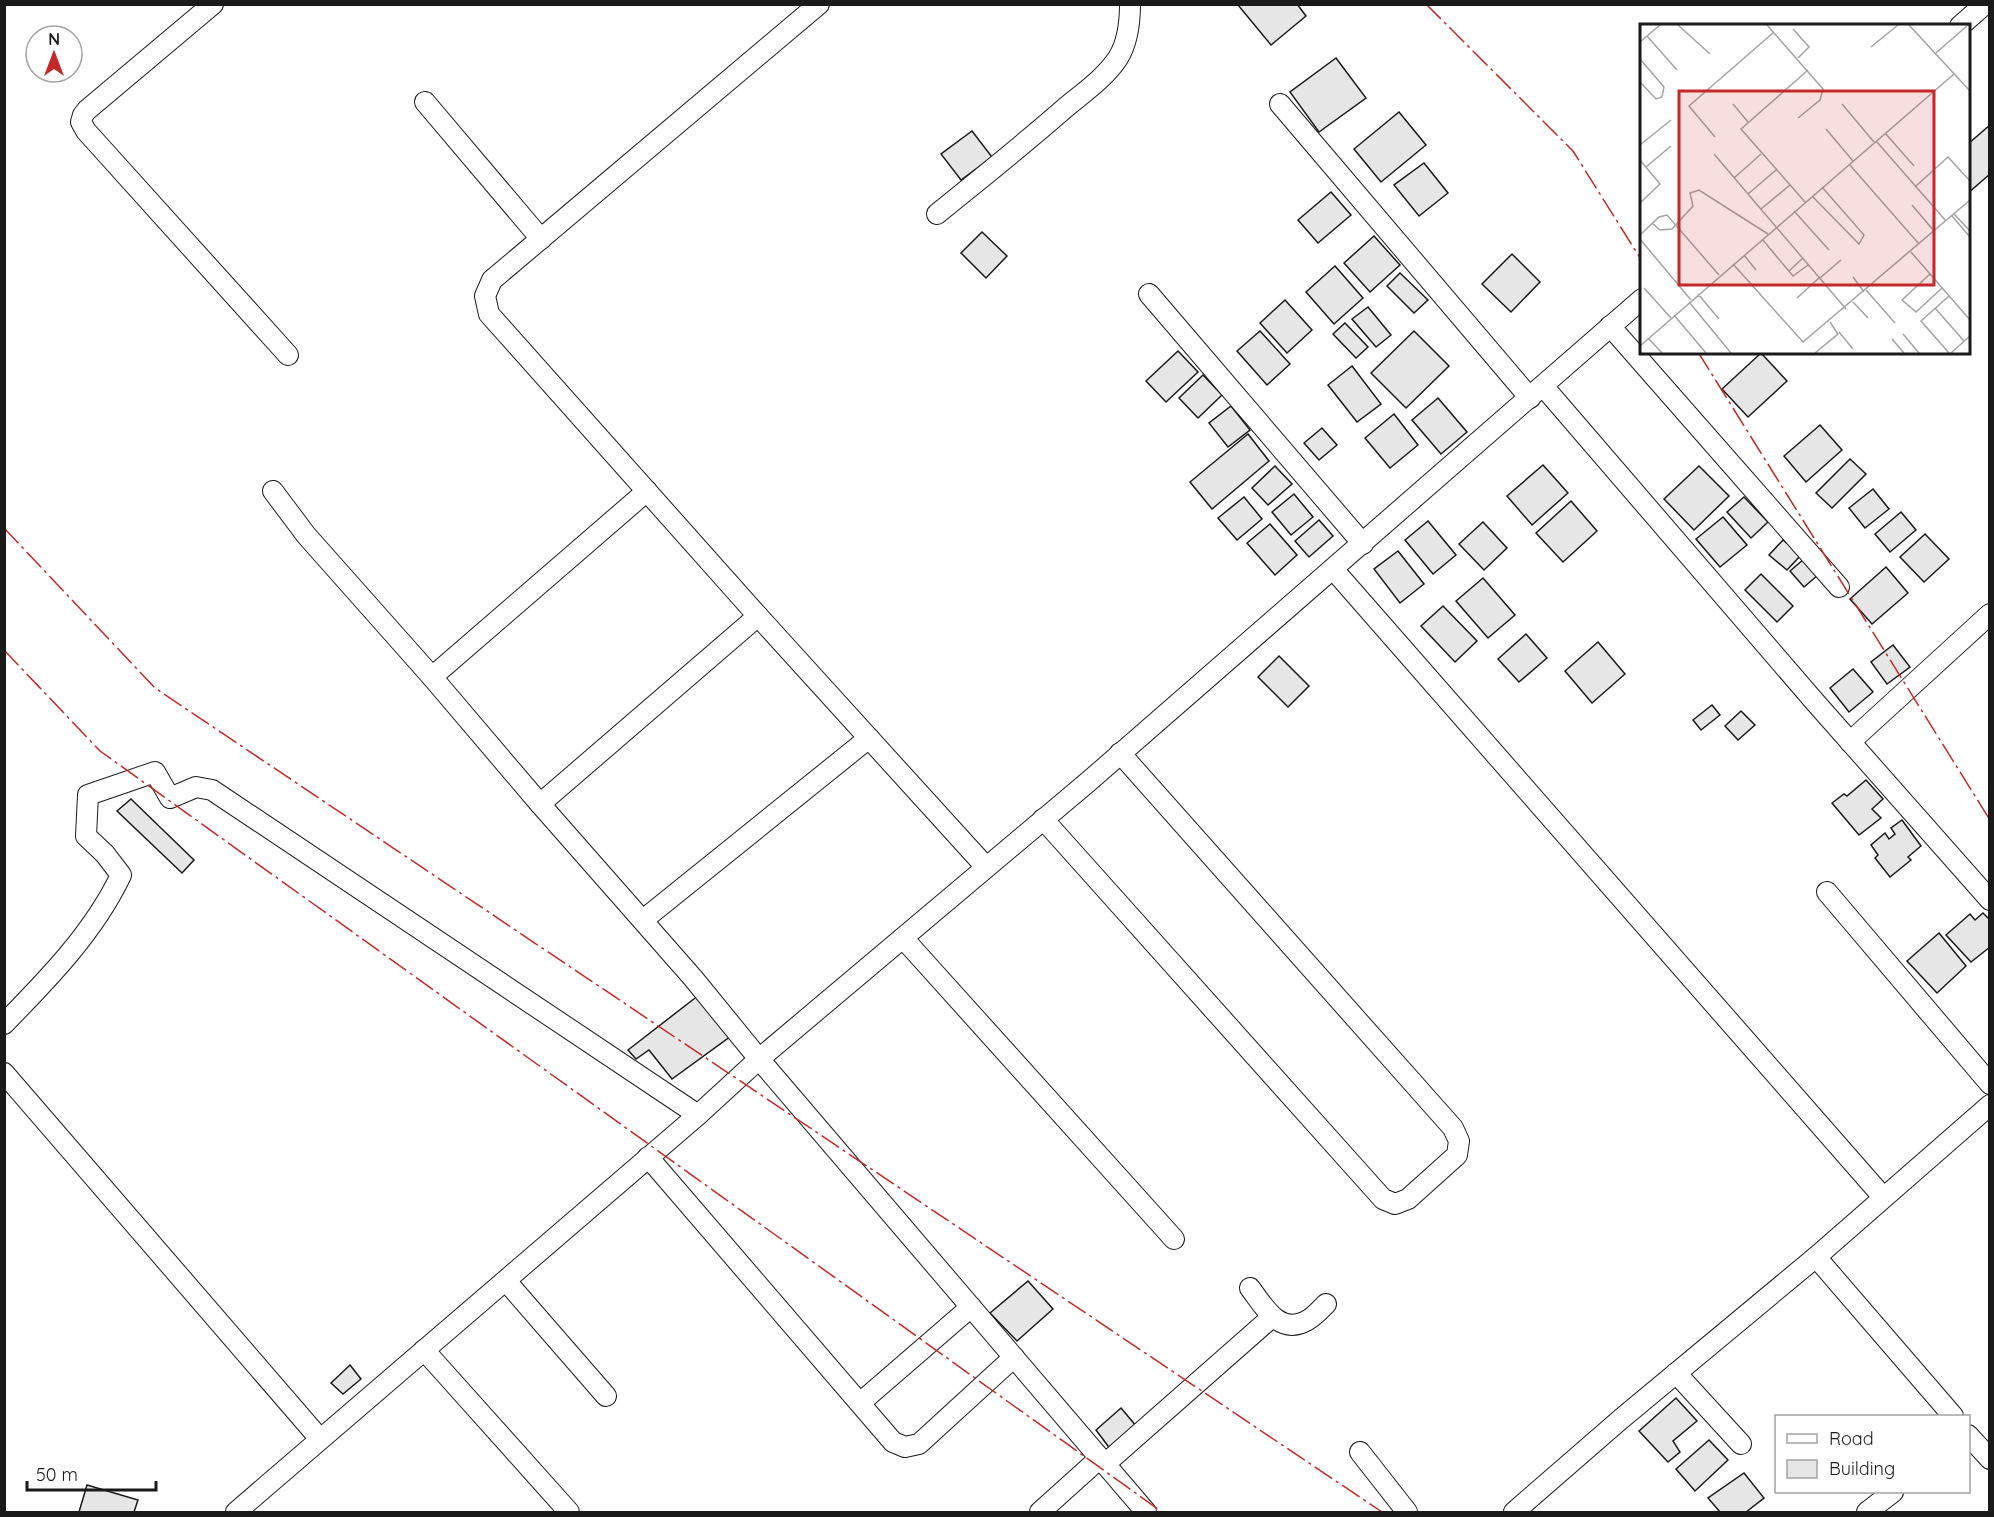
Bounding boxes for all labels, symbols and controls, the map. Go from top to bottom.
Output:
north arrow [24,24,84,84]
inset map [1640,24,1970,354]
text: N [48,29,60,49]
legend [1775,1415,1970,1493]
text: Road [1829,1427,1874,1450]
scale bar [27,1454,156,1492]
text: Building [1829,1457,1895,1480]
text: 50 m [36,1463,78,1486]

